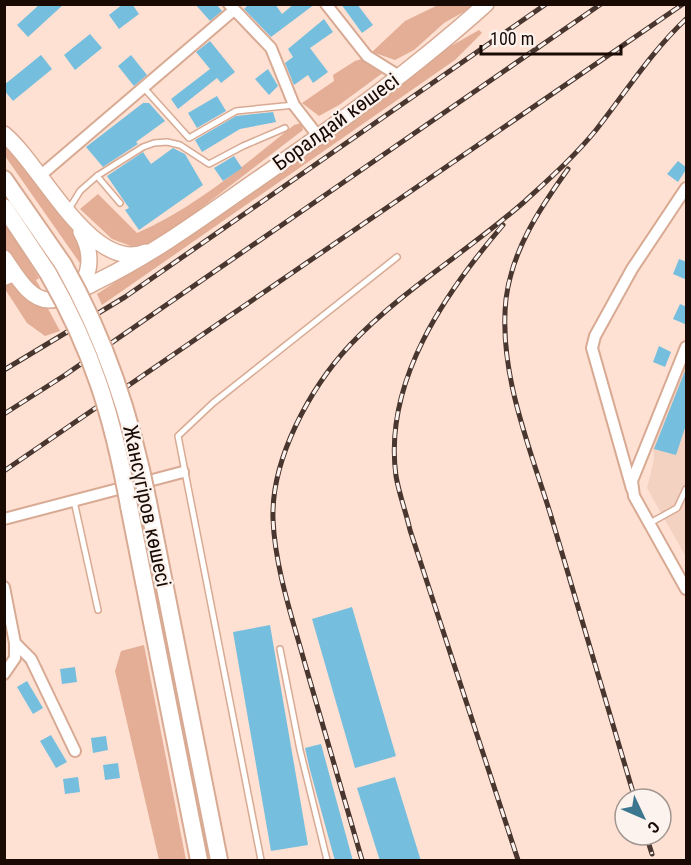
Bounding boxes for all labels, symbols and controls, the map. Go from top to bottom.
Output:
scale bar [481,18,620,56]
text: 100 m [490,28,534,49]
street label: Боралдай көшесі [268,68,404,176]
street label: Жансүгіров көшесі [118,423,176,589]
north arrow [613,787,673,847]
text: С [643,817,663,837]

